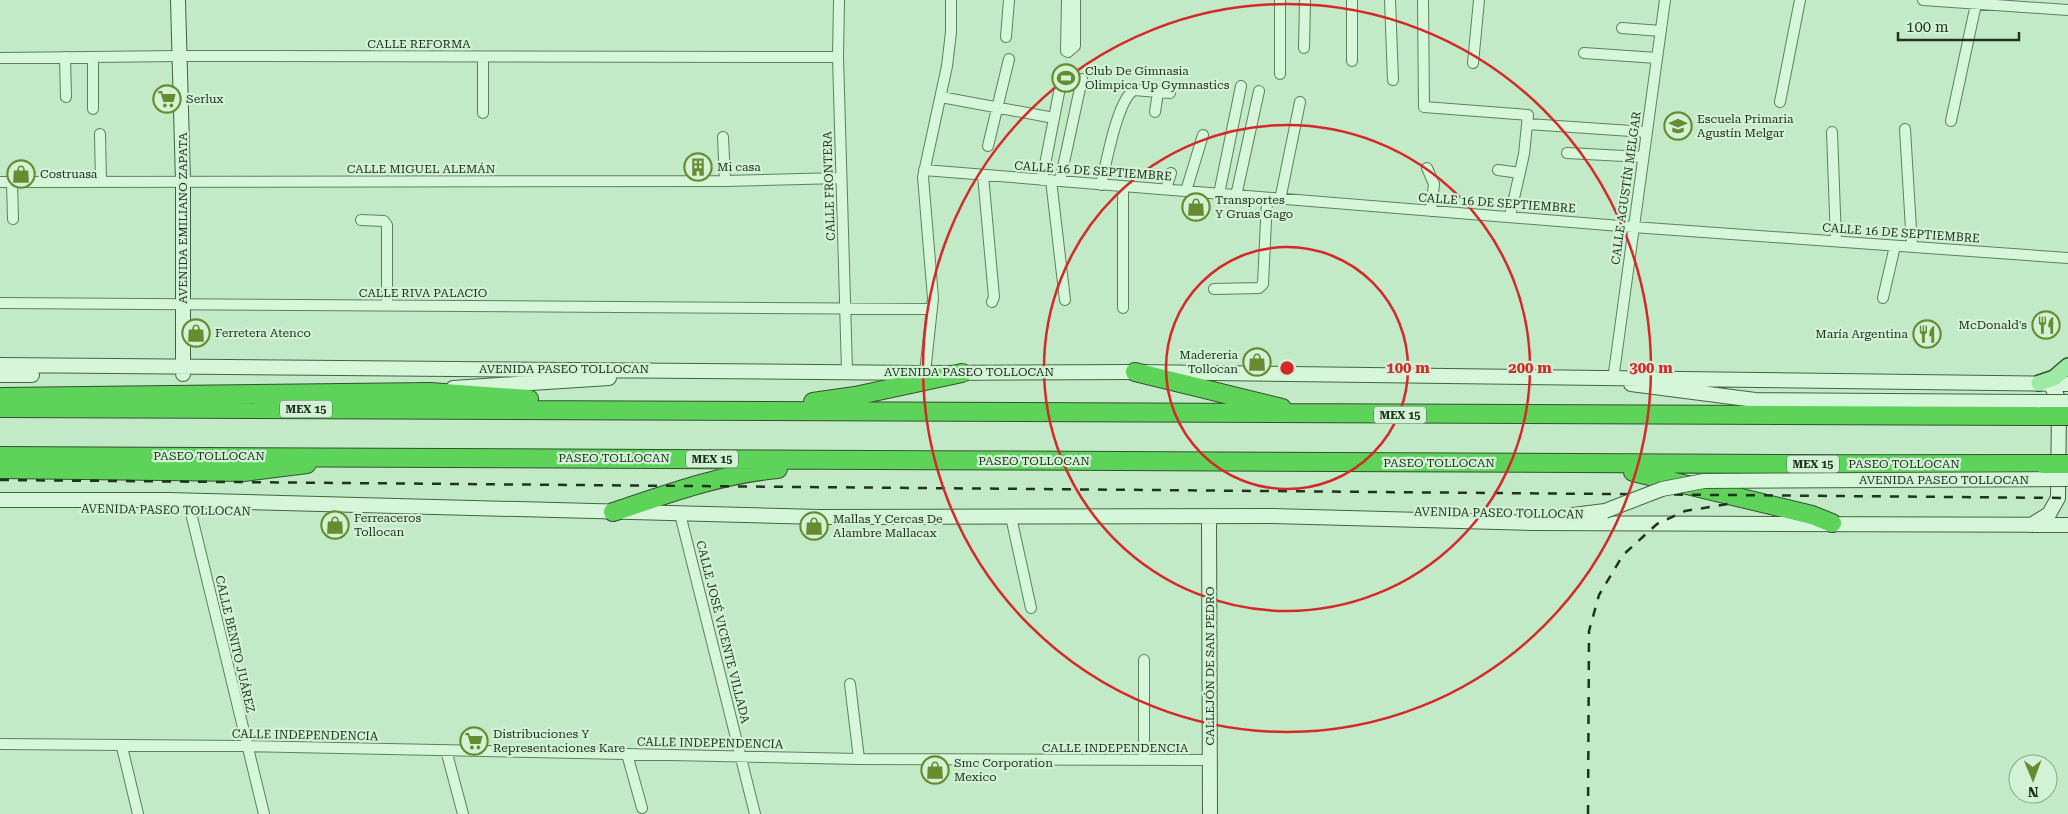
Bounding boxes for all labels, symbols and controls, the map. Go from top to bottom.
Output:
scale bar [1898,10,2019,42]
text: 100 m [1906,18,1949,36]
street label: CALLE REFORMA [367,37,471,51]
sports icon: Club De Gimnasia Olimpica Up Gymnastics [1051,63,1081,93]
place label: Club De Gimnasia Olimpica Up Gymnastics [1085,64,1230,92]
supermarket icon: Serlux [152,84,182,114]
place label: Serlux [186,92,223,106]
street label: CALLE AGUSTÍN MELGAR [1608,110,1644,266]
school or university icon: Escuela Primaria Agustín Melgar [1663,111,1693,141]
place label: Escuela Primaria Agustín Melgar [1697,112,1794,140]
street label: CALLE FRONTERA [820,130,838,241]
street label: AVENIDA EMILIANO ZAPATA [176,132,190,304]
building icon: Mi casa [683,152,713,182]
shop icon: Costruasa [6,159,36,189]
street label: CALLE 16 DE SEPTIEMBRE [1014,159,1172,183]
place label: Mi casa [717,160,761,174]
street label: CALLE MIGUEL ALEMÁN [347,162,496,176]
place label: Costruasa [40,167,98,181]
street label: CALLE 16 DE SEPTIEMBRE [1418,191,1576,215]
shop icon: Transportes Y Gruas Gago [1181,192,1211,222]
place label: Transportes Y Gruas Gago [1215,193,1293,221]
street label: CALLE 16 DE SEPTIEMBRE [1822,221,1980,245]
street label: CALLE RIVA PALACIO [359,286,487,300]
restaurant icon: McDonald's [2031,310,2061,340]
shop icon: Ferretera Atenco [181,318,211,348]
place label: McDonald's [1959,318,2027,332]
restaurant icon: María Argentina [1912,319,1942,349]
place label: Ferretera Atenco [215,326,311,340]
place label: María Argentina [1815,327,1908,341]
shop icon: Madereria Tollocan [1242,347,1272,377]
place label: Madereria Tollocan [1179,348,1238,376]
centre of rings [1278,359,1296,377]
text: 100 m [1386,359,1430,377]
text: 200 m [1508,359,1552,377]
text: 300 m [1629,359,1673,377]
street label: AVENIDA PASEO TOLLOCAN [479,362,649,376]
street label: AVENIDA PASEO TOLLOCAN [884,365,1054,379]
road number: MEX 15 [280,400,332,418]
road number: MEX 15 [1374,406,1426,424]
street label: PASEO TOLLOCAN [153,449,265,463]
road number: MEX 15 [686,450,738,468]
street label: PASEO TOLLOCAN [558,451,670,465]
street label: PASEO TOLLOCAN [978,454,1090,468]
street label: PASEO TOLLOCAN [1383,456,1495,470]
road number: MEX 15 [1787,456,1839,472]
street label: PASEO TOLLOCAN [1848,457,1960,471]
street label: AVENIDA PASEO TOLLOCAN [1859,473,2029,487]
street label: AVENIDA PASEO TOLLOCAN [81,502,252,518]
street label: AVENIDA PASEO TOLLOCAN [1414,505,1585,521]
shop icon: Ferreaceros Tollocan [320,510,350,540]
place label: Ferreaceros Tollocan [354,511,421,539]
shop icon: Mallas Y Cercas De Alambre Mallacax [799,511,829,541]
place label: Mallas Y Cercas De Alambre Mallacax [833,512,943,540]
street label: CALLE JOSÉ VICENTE VILLADA [693,539,753,726]
street label: CALLE BENITO JUÁREZ [212,574,258,714]
street label: CALLEJÓN DE SAN PEDRO [1203,586,1217,746]
supermarket icon: Distribuciones Y Representaciones Kare [459,726,489,756]
street label: CALLE INDEPENDENCIA [232,727,379,743]
place label: Distribuciones Y Representaciones Kare [493,727,626,755]
street label: CALLE INDEPENDENCIA [637,735,784,751]
street label: CALLE INDEPENDENCIA [1042,741,1189,755]
north arrow [2008,754,2058,804]
shop icon: Smc Corporation Mexico [920,755,950,785]
place label: Smc Corporation Mexico [954,756,1053,784]
text: N [2027,784,2039,800]

